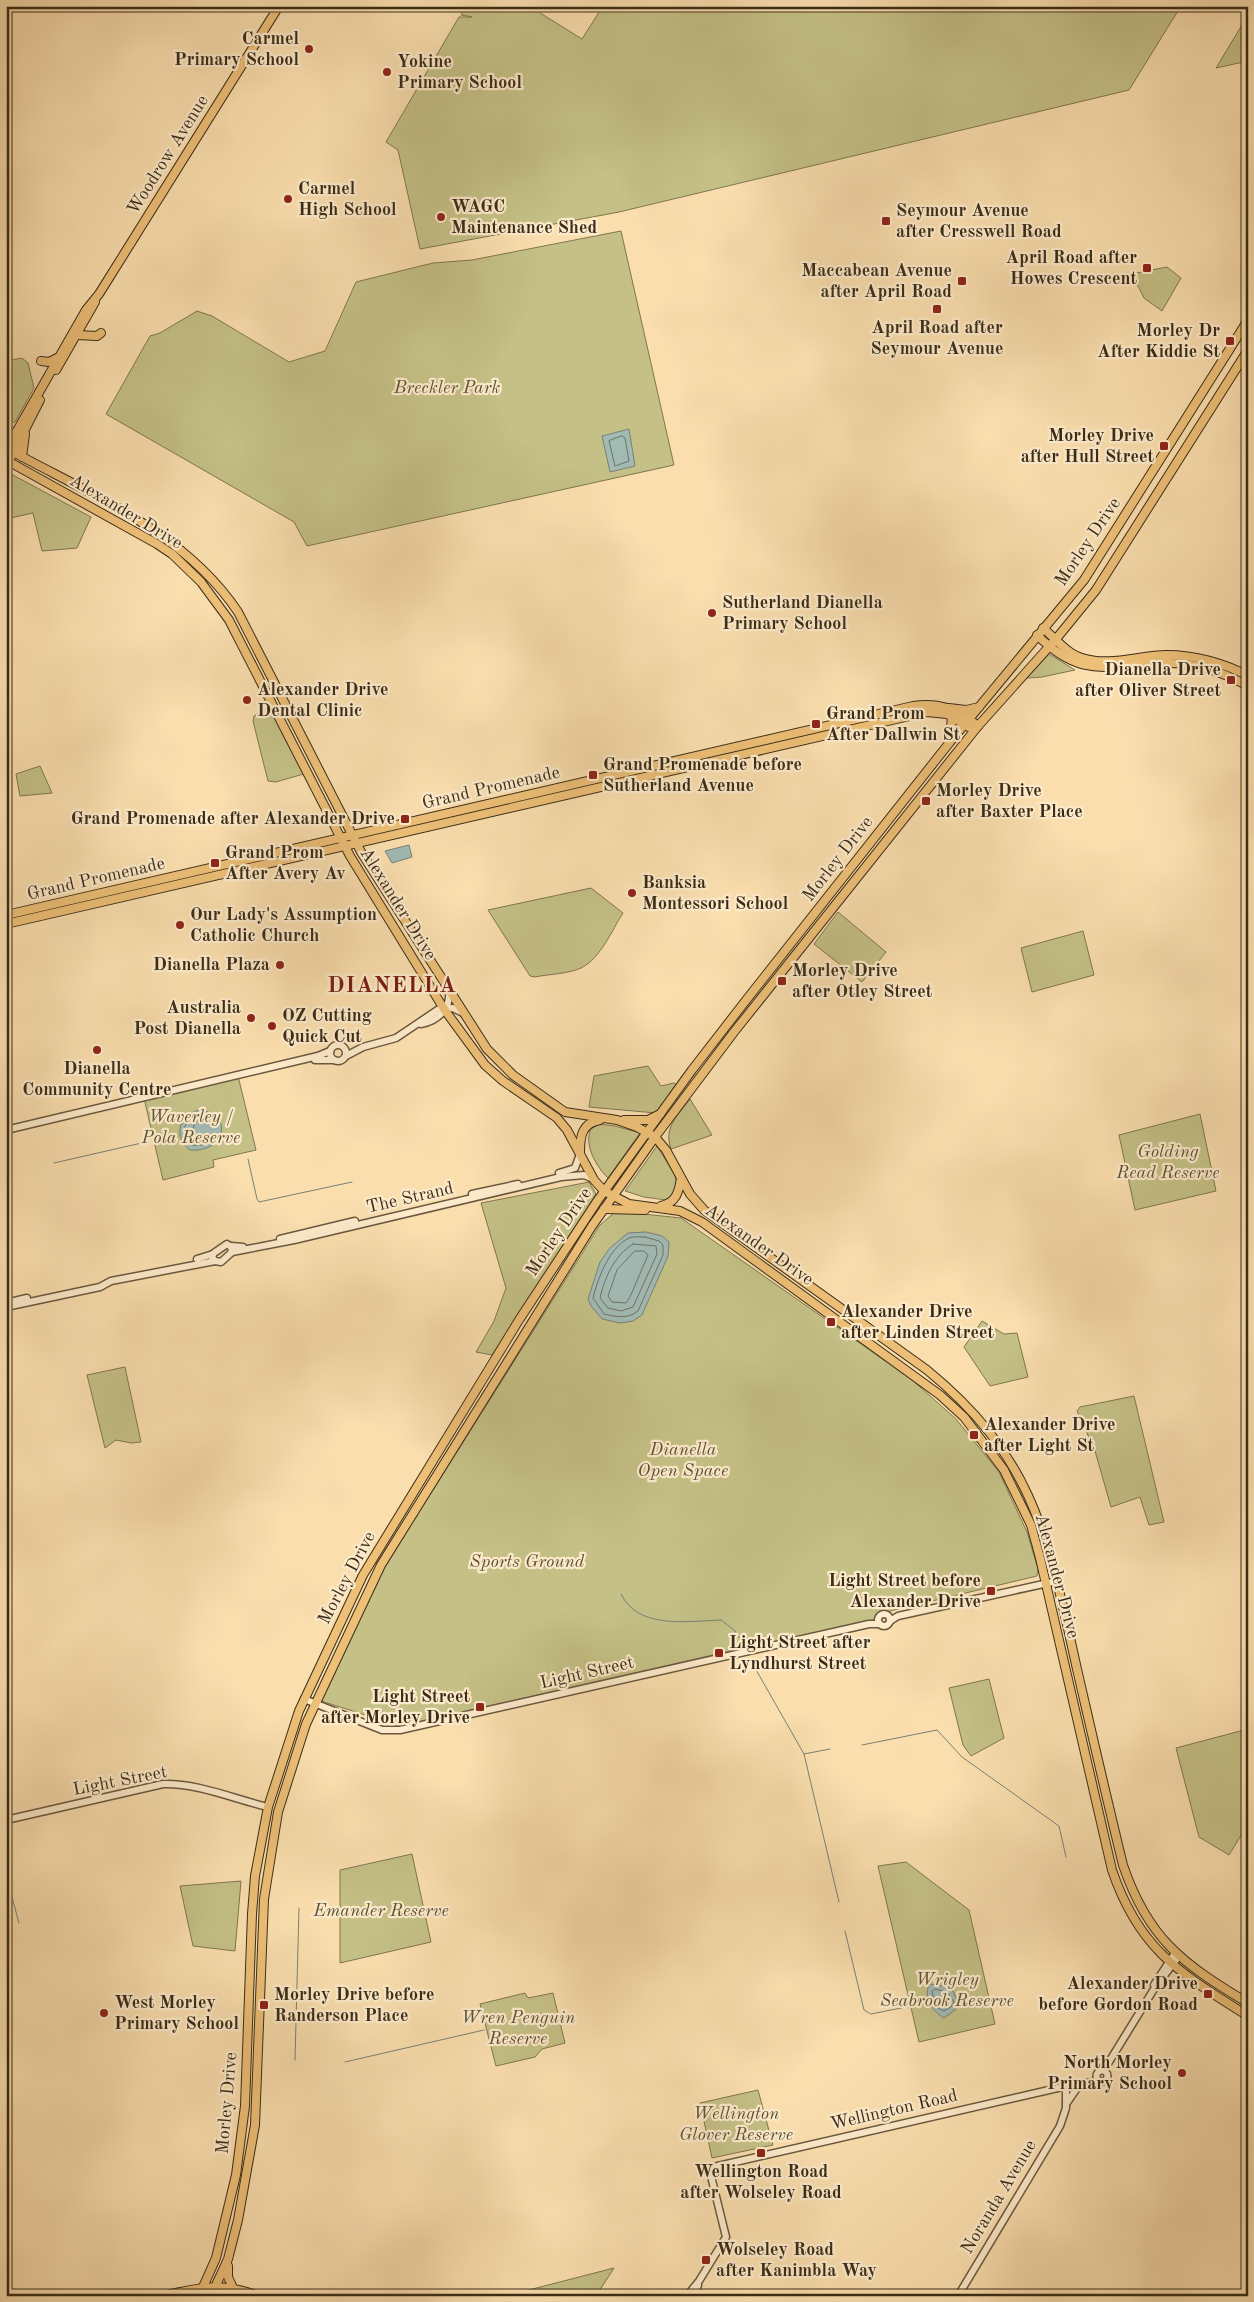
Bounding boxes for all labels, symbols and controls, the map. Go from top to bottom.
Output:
place label: Carmel Primary School [174,30,299,69]
marker: Carmel Primary School [303,43,315,55]
place label: Yokine Primary School [397,53,522,92]
marker: Yokine Primary School [381,66,393,78]
street label: Woodrow Avenue [124,92,212,218]
place label: Carmel High School [298,180,397,219]
marker: Carmel High School [282,193,294,205]
place label: WAGC Maintenance Shed [451,198,597,237]
place label: Seymour Avenue after Cresswell Road [896,202,1062,241]
marker: WAGC Maintenance Shed [435,211,447,223]
marker: Seymour Avenue after Cresswell Road [880,215,892,227]
place label: April Road after Howes Crescent [1006,249,1137,288]
place label: Maccabean Avenue after April Road [801,262,952,301]
marker: April Road after Howes Crescent [1141,262,1153,274]
marker: Maccabean Avenue after April Road [956,275,968,287]
marker: April Road after Seymour Avenue [931,303,943,315]
place label: April Road after Seymour Avenue [871,319,1003,358]
place label: Morley Dr After Kiddie St [1097,322,1220,361]
marker: Morley Dr After Kiddie St [1224,335,1236,347]
park label: Breckler Park [393,379,500,397]
place label: Morley Drive after Hull Street [1021,427,1154,466]
marker: Morley Drive after Hull Street [1158,440,1170,452]
street label: Alexander Drive [66,471,186,553]
street label: Morley Drive [1052,495,1124,589]
place label: Sutherland Dianella Primary School [722,594,883,633]
marker: Sutherland Dianella Primary School [706,607,718,619]
place label: Dianella Drive after Oliver Street [1075,661,1221,700]
marker: Dianella Drive after Oliver Street [1225,674,1237,686]
place label: Alexander Drive Dental Clinic [257,681,388,720]
marker: Alexander Drive Dental Clinic [241,694,253,706]
place label: Grand Prom After Dallwin St [826,705,961,744]
marker: Grand Prom After Dallwin St [810,718,822,730]
place label: Grand Promenade before Sutherland Avenue [603,756,802,795]
street label: Grand Promenade [420,763,562,813]
marker: Grand Promenade before Sutherland Avenue [587,769,599,781]
place label: Morley Drive after Baxter Place [936,782,1083,821]
marker: Morley Drive after Baxter Place [920,795,932,807]
place label: Grand Promenade after Alexander Drive [71,810,395,828]
marker: Grand Promenade after Alexander Drive [399,813,411,825]
street label: Morley Drive [799,813,877,905]
place label: Grand Prom After Avery Av [225,844,346,883]
street label: Alexander Drive [356,845,440,963]
street label: Grand Promenade [25,854,167,904]
marker: Grand Prom After Avery Av [209,857,221,869]
place label: Banksia Montessori School [642,874,789,913]
marker: Banksia Montessori School [626,887,638,899]
place label: Our Lady's Assumption Catholic Church [190,906,377,945]
marker: Our Lady's Assumption Catholic Church [174,919,186,931]
place label: Dianella Plaza [153,956,270,974]
marker: Dianella Plaza [274,959,286,971]
place label: Morley Drive after Otley Street [792,962,933,1001]
district label: DIANELLA [327,975,457,997]
marker: Morley Drive after Otley Street [776,975,788,987]
place label: Australia Post Dianella [134,999,241,1038]
place label: OZ Cutting Quick Cut [282,1007,372,1046]
marker: Australia Post Dianella [245,1012,257,1024]
marker: OZ Cutting Quick Cut [266,1020,278,1032]
marker: Dianella Community Centre [91,1044,103,1056]
place label: Dianella Community Centre [22,1060,172,1099]
park label: Waverley / Pola Reserve [141,1108,240,1147]
park label: Golding Read Reserve [1115,1143,1220,1182]
street label: The Strand [365,1179,455,1217]
street label: Morley Drive [523,1185,595,1279]
street label: Alexander Drive [701,1201,817,1289]
place label: Alexander Drive after Linden Street [841,1303,994,1342]
marker: Alexander Drive after Linden Street [825,1316,837,1328]
place label: Alexander Drive after Light St [984,1416,1115,1455]
marker: Alexander Drive after Light St [968,1429,980,1441]
park label: Dianella Open Space [638,1441,728,1480]
street label: Alexander Drive [1032,1512,1082,1640]
street label: Morley Drive [315,1529,379,1627]
park label: Sports Ground [470,1553,585,1571]
place label: Light Street before Alexander Drive [828,1572,981,1611]
marker: Light Street before Alexander Drive [985,1585,997,1597]
place label: Light Street after Lyndhurst Street [729,1634,871,1673]
marker: Light Street after Lyndhurst Street [713,1647,725,1659]
street label: Light Street [538,1653,636,1693]
place label: Light Street after Morley Drive [321,1688,470,1727]
marker: Light Street after Morley Drive [474,1701,486,1713]
street label: Light Street [71,1763,169,1799]
park label: Emander Reserve [312,1902,449,1920]
park label: Wrigley Seabrook Reserve [880,1971,1014,2010]
place label: Alexander Drive before Gordon Road [1039,1975,1198,2014]
place label: Morley Drive before Randerson Place [274,1986,434,2025]
marker: Alexander Drive before Gordon Road [1202,1988,1214,2000]
place label: West Morley Primary School [114,1994,239,2033]
marker: Morley Drive before Randerson Place [258,1999,270,2011]
marker: West Morley Primary School [98,2007,110,2019]
park label: Wren Penguin Reserve [461,2009,575,2048]
street label: Morley Drive [214,2051,240,2155]
place label: North Morley Primary School [1047,2054,1172,2093]
marker: North Morley Primary School [1176,2067,1188,2079]
street label: Wellington Road [829,2087,959,2133]
park label: Wellington Glover Reserve [679,2105,793,2144]
street label: Noranda Avenue [958,2137,1040,2257]
marker: Wellington Road after Wolseley Road [755,2147,767,2159]
place label: Wellington Road after Wolseley Road [680,2163,842,2202]
place label: Wolseley Road after Kanimbla Way [716,2241,877,2280]
marker: Wolseley Road after Kanimbla Way [700,2254,712,2266]

